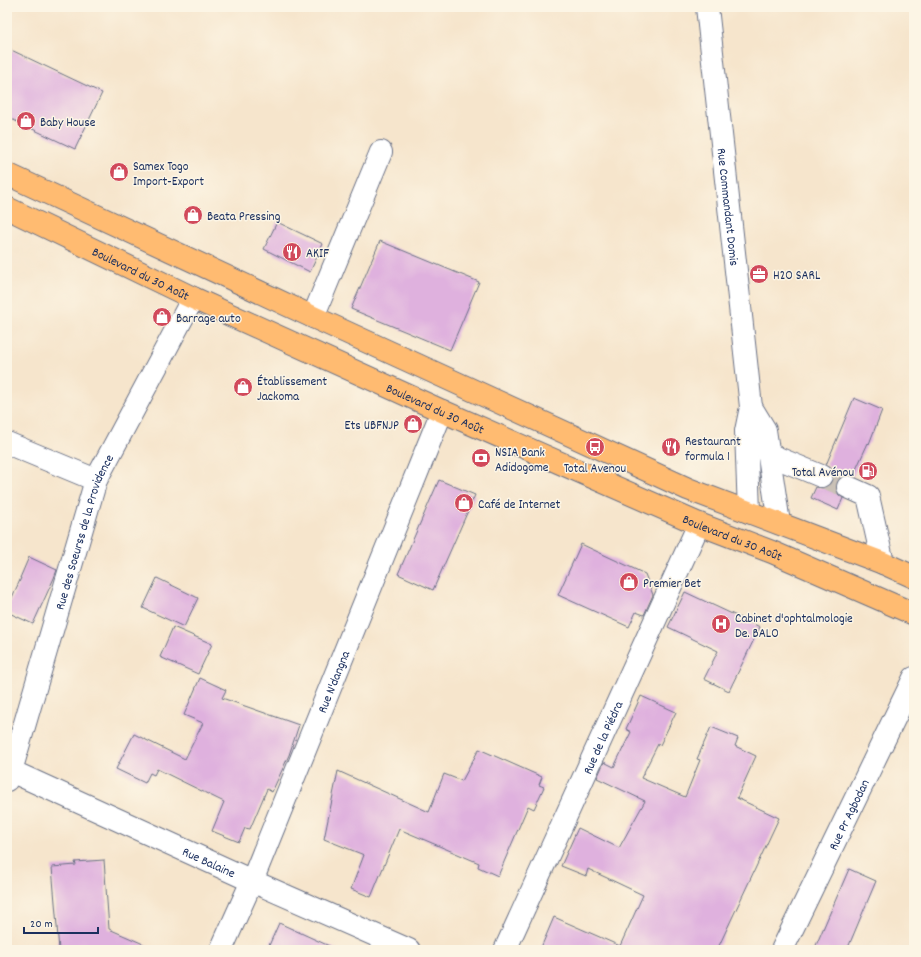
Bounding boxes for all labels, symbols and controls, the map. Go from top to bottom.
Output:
shop icon: Baby House [15,110,37,132]
place label: Baby House [40,114,96,133]
street label: Rue Commandant Domis [711,147,742,267]
place label: Samex Togo Import-Export [133,158,204,192]
shop icon: Samex Togo Import-Export [108,161,130,183]
shop icon: Beata Pressing [182,204,204,226]
place label: Beata Pressing [207,208,281,227]
restaurant icon: AKIF [281,241,303,263]
street label: Boulevard du 30 Août [88,244,192,307]
place label: AKIF [306,245,329,264]
office icon: H2O SARL [748,263,770,285]
place label: H2O SARL [773,267,821,286]
shop icon: Barrage auto [151,306,173,328]
place label: Barrage auto [176,310,241,329]
place label: Établissement Jackoma [257,373,327,407]
shop icon: Établissement Jackoma [232,376,254,398]
street label: Boulevard du 30 Août [382,380,487,440]
shop icon: Ets UBFNJP [402,413,424,435]
place label: Ets UBFNJP [345,417,399,436]
place label: Restaurant formula 1 [685,433,741,467]
bus stop icon: Total Avenou [584,436,606,458]
restaurant icon: Restaurant formula 1 [660,436,682,458]
place label: NSIA Bank Adidogome [495,444,549,478]
bank icon: NSIA Bank Adidogome [470,447,492,469]
street label: Rue des Soeurss de la Providence [52,451,120,612]
place label: Total Avenou [564,460,626,479]
fuel station icon: Total Avénou [857,460,879,482]
place label: Total Avénou [792,464,854,483]
shop icon: Café de Internet [453,492,475,514]
place label: Café de Internet [478,496,561,515]
street label: Boulevard du 30 Août [679,511,785,567]
shop icon: Premier Bet [618,571,640,593]
place label: Premier Bet [643,575,701,594]
place label: Cabinet d'ophtalmologie De. BALO [735,610,853,644]
hospital icon: Cabinet d'ophtalmologie De. BALO [710,613,732,635]
street label: Rue N'dangna [314,647,356,716]
street label: Rue de la Piédra [579,698,630,778]
street label: Rue Pr Agbodan [825,777,876,854]
street label: Rue Balaine [179,843,238,884]
scale bar [24,909,98,935]
text: 20 m [30,916,53,933]

